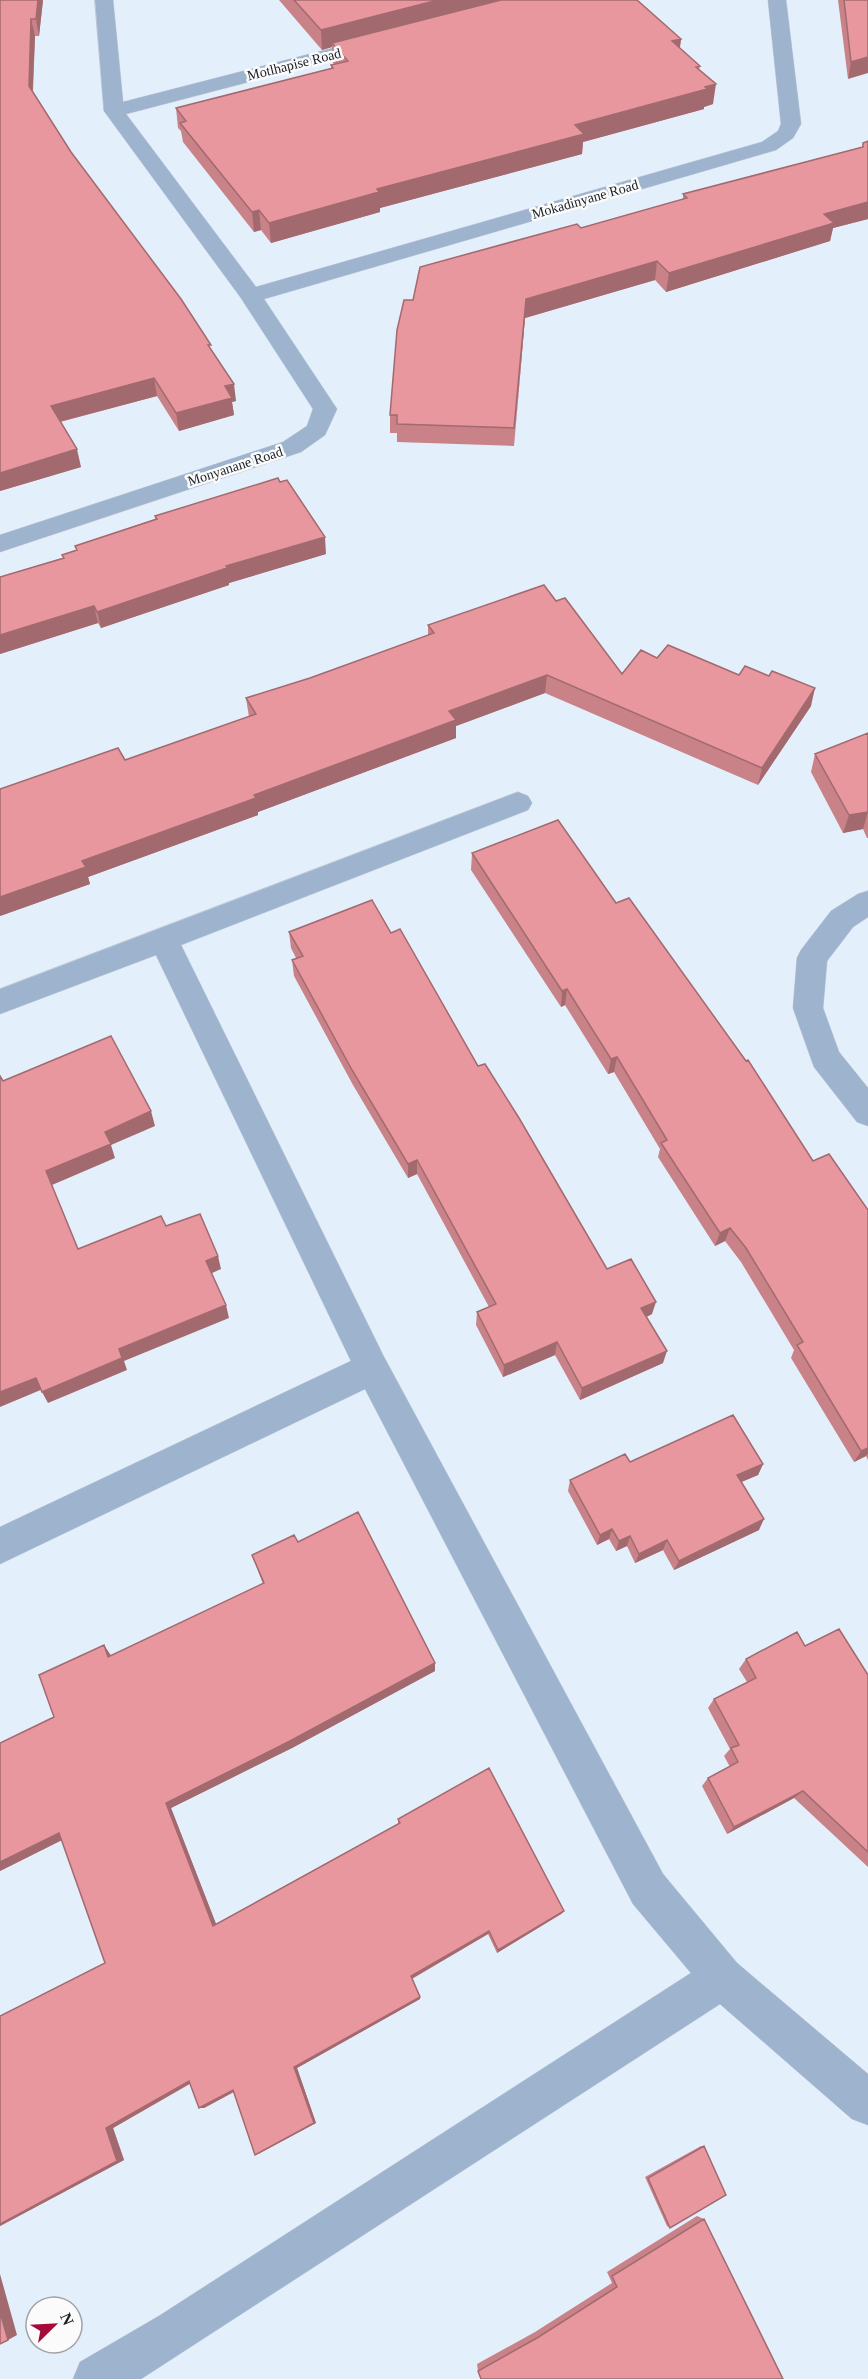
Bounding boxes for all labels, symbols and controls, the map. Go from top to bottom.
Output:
street label: Motlhapise Road [246,46,343,83]
street label: Mokadinyane Road [530,177,640,222]
street label: Monyanane Road [186,444,285,489]
north arrow [24,2295,84,2355]
text: N [57,2310,78,2328]

